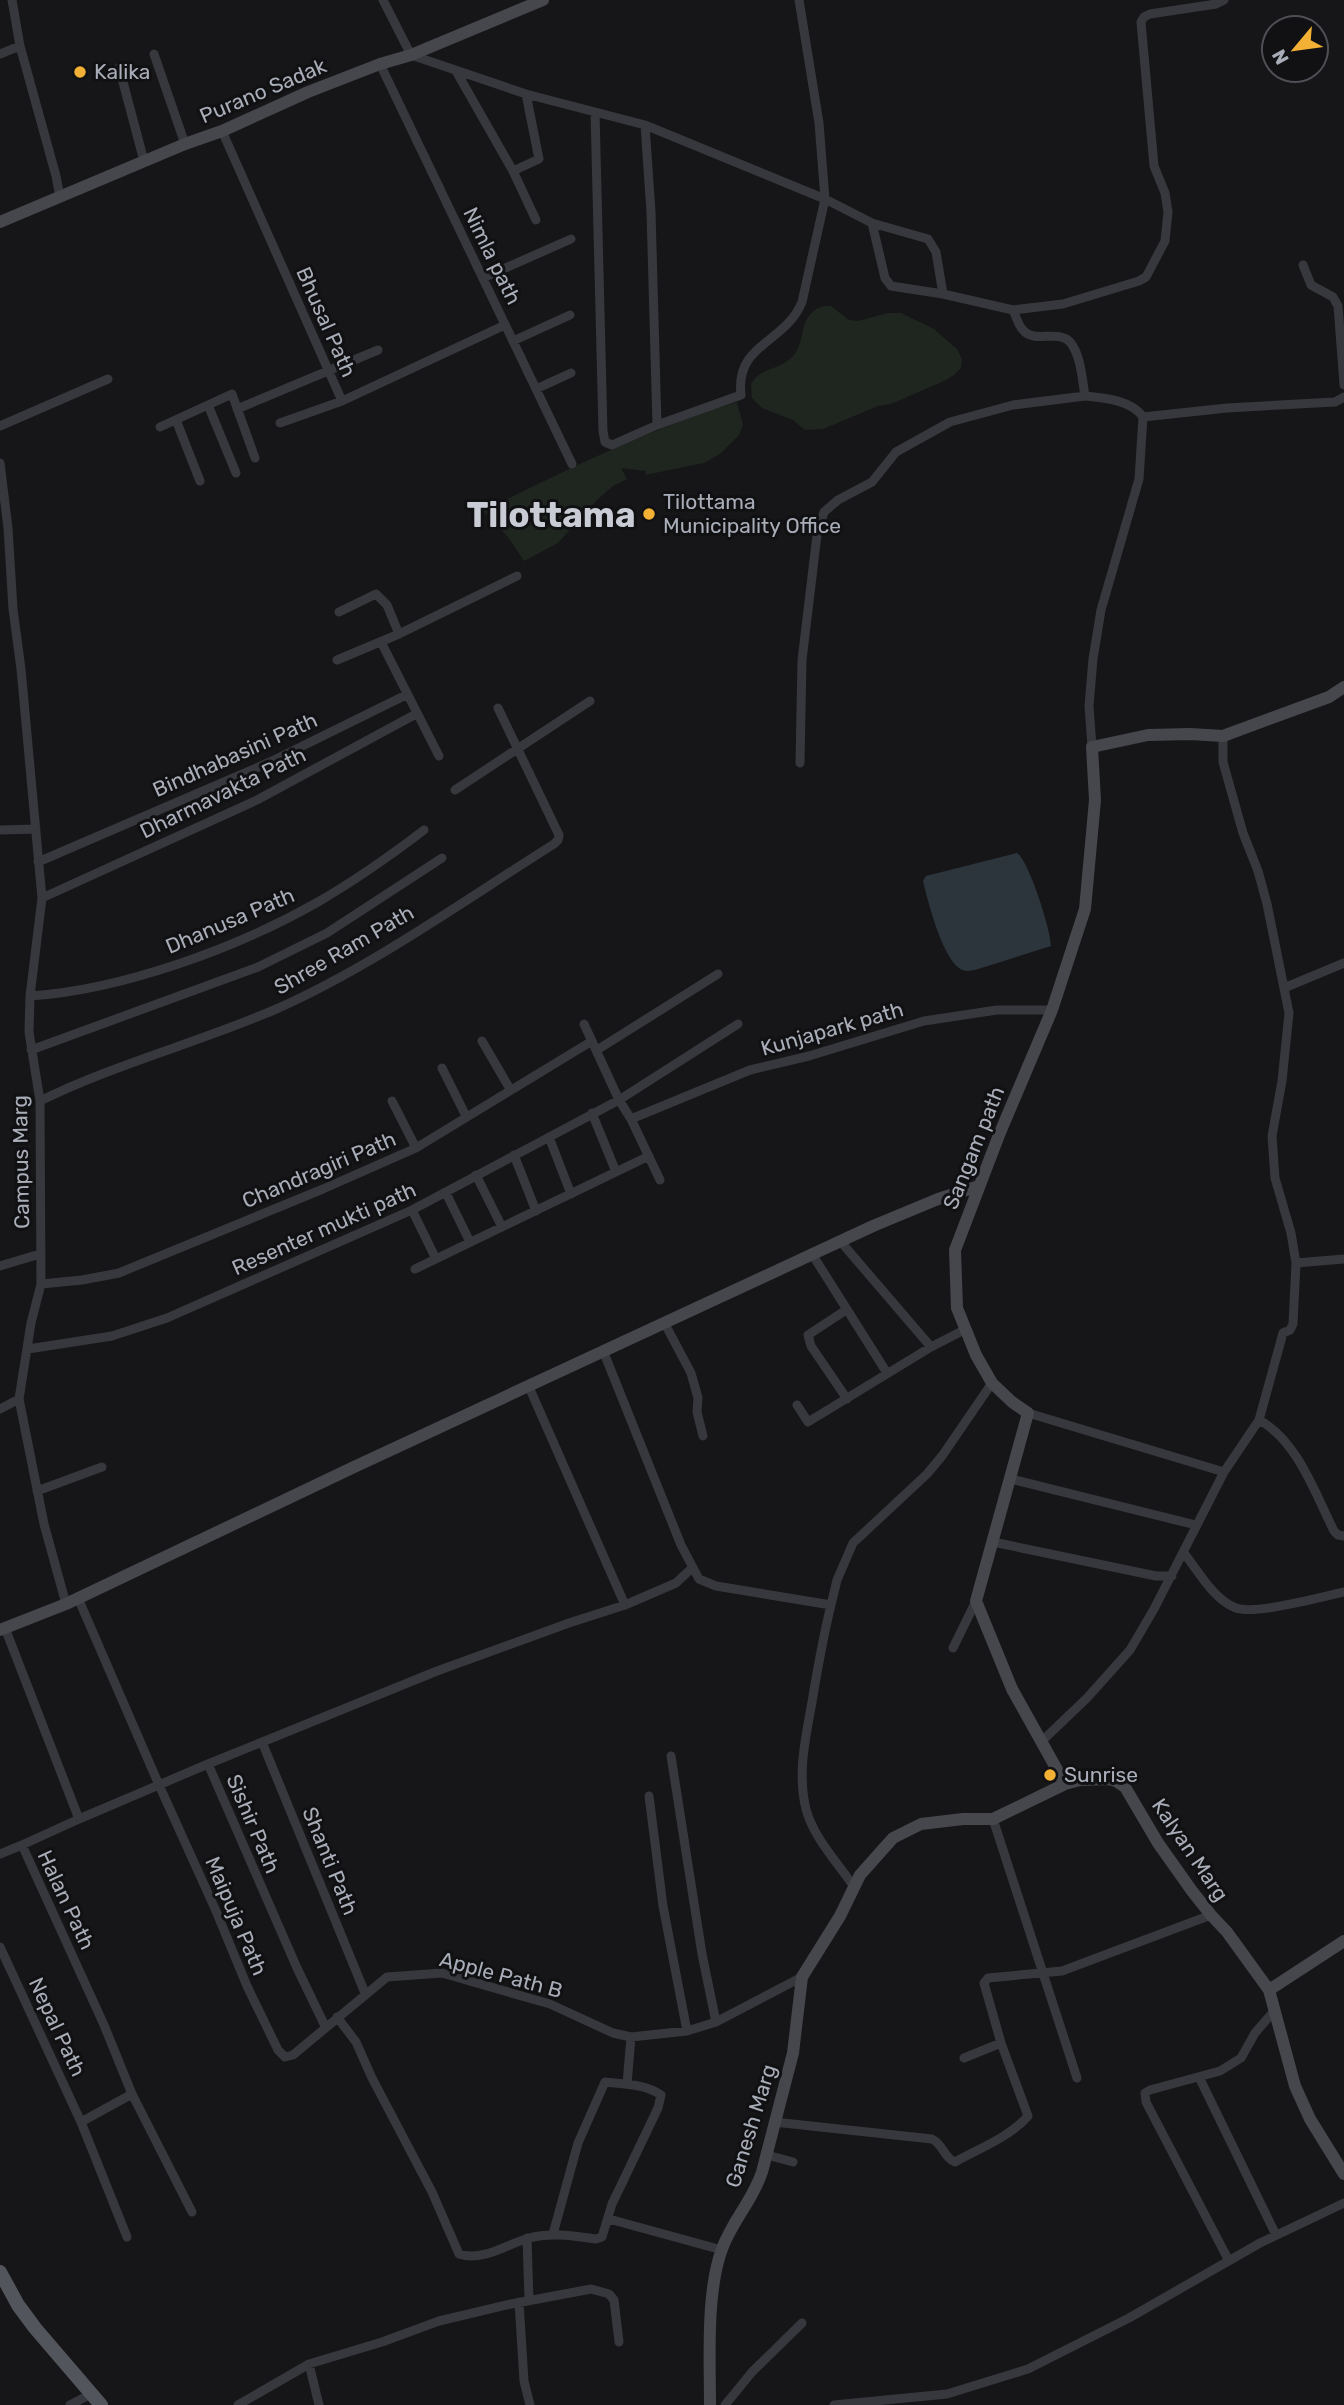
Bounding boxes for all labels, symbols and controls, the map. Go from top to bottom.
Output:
north arrow [1260,14,1330,84]
text: N [1267,45,1294,69]
street label: Purano Sadak [196,53,330,128]
place label: Kalika [94,59,150,84]
marker: Kalika [72,64,88,80]
street label: Nimla path [458,203,527,309]
street label: Bhusal Path [291,263,362,381]
place label: Tilottama Municipality Office [663,489,841,538]
district label: Tilottama [466,494,636,536]
marker: Tilottama Municipality Office [641,506,657,522]
street label: Bindhabasini Path [149,707,321,802]
street label: Dharmavakta Path [136,742,310,844]
street label: Dhanusa Path [162,882,298,959]
street label: Shree Ram Path [269,899,418,1000]
street label: Kunjapark path [758,996,906,1061]
street label: Sangam path [938,1083,1010,1213]
street label: Campus Marg [7,1095,34,1229]
street label: Chandragiri Path [238,1126,399,1213]
street label: Resenter mukti path [228,1177,420,1280]
place label: Sunrise [1064,1762,1138,1787]
marker: Sunrise [1042,1767,1058,1783]
street label: Sishir Path [221,1771,286,1877]
street label: Kalyan Marg [1147,1794,1234,1906]
street label: Shanti Path [297,1803,363,1918]
street label: Halan Path [33,1846,100,1954]
street label: Maipuja Path [200,1853,273,1979]
street label: Apple Path B [437,1946,565,2003]
street label: Nepal Path [24,1973,91,2080]
street label: Ganesh Marg [720,2061,781,2191]

